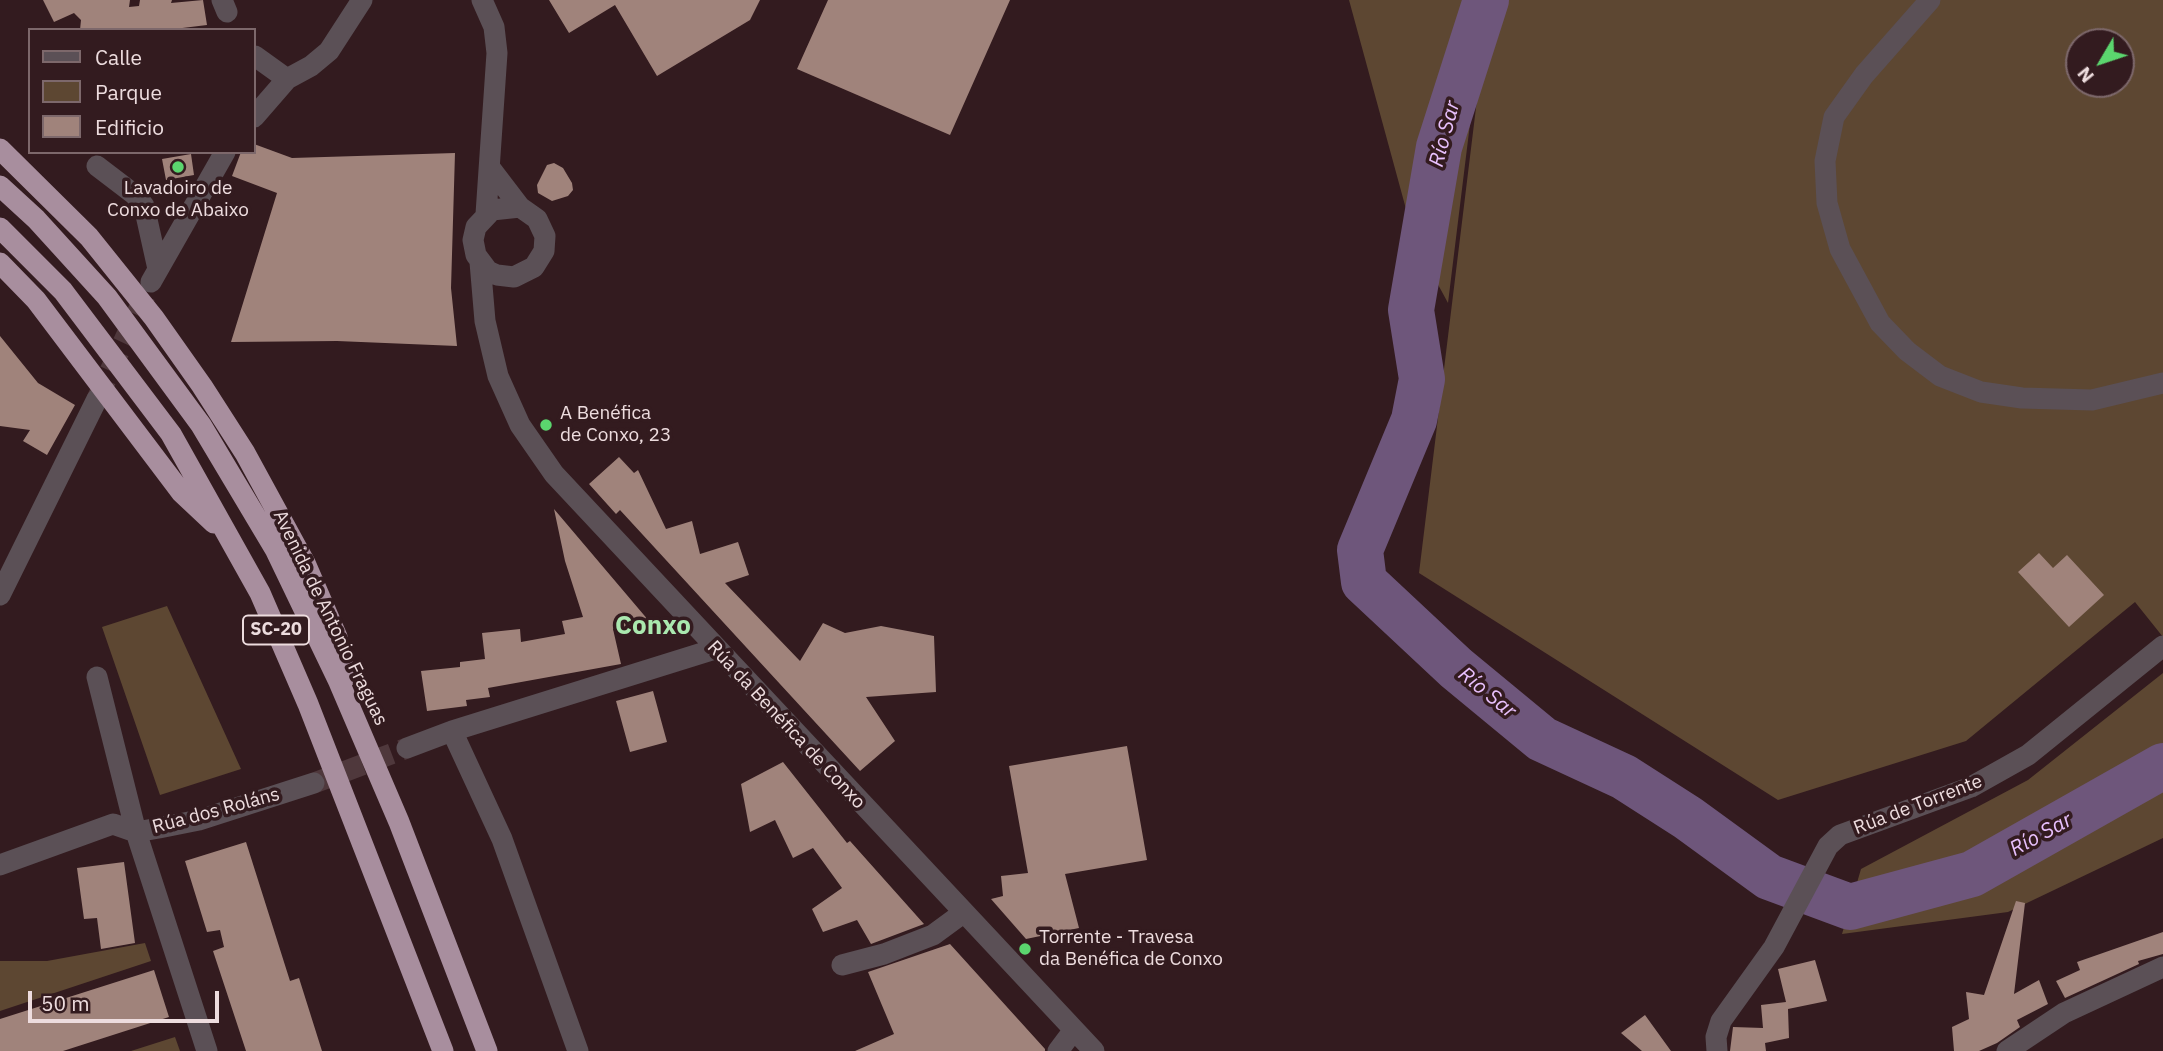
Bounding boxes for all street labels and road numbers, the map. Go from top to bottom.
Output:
street label: Avenida de Antonio Fraguas [268,507,392,729]
road number: SC-20 [243,616,309,644]
street label: Rúa da Benéfica de Conxo [702,636,870,814]
street label: Rúa de Torrente [1850,770,1986,840]
street label: Rúa dos Roláns [150,783,282,839]

